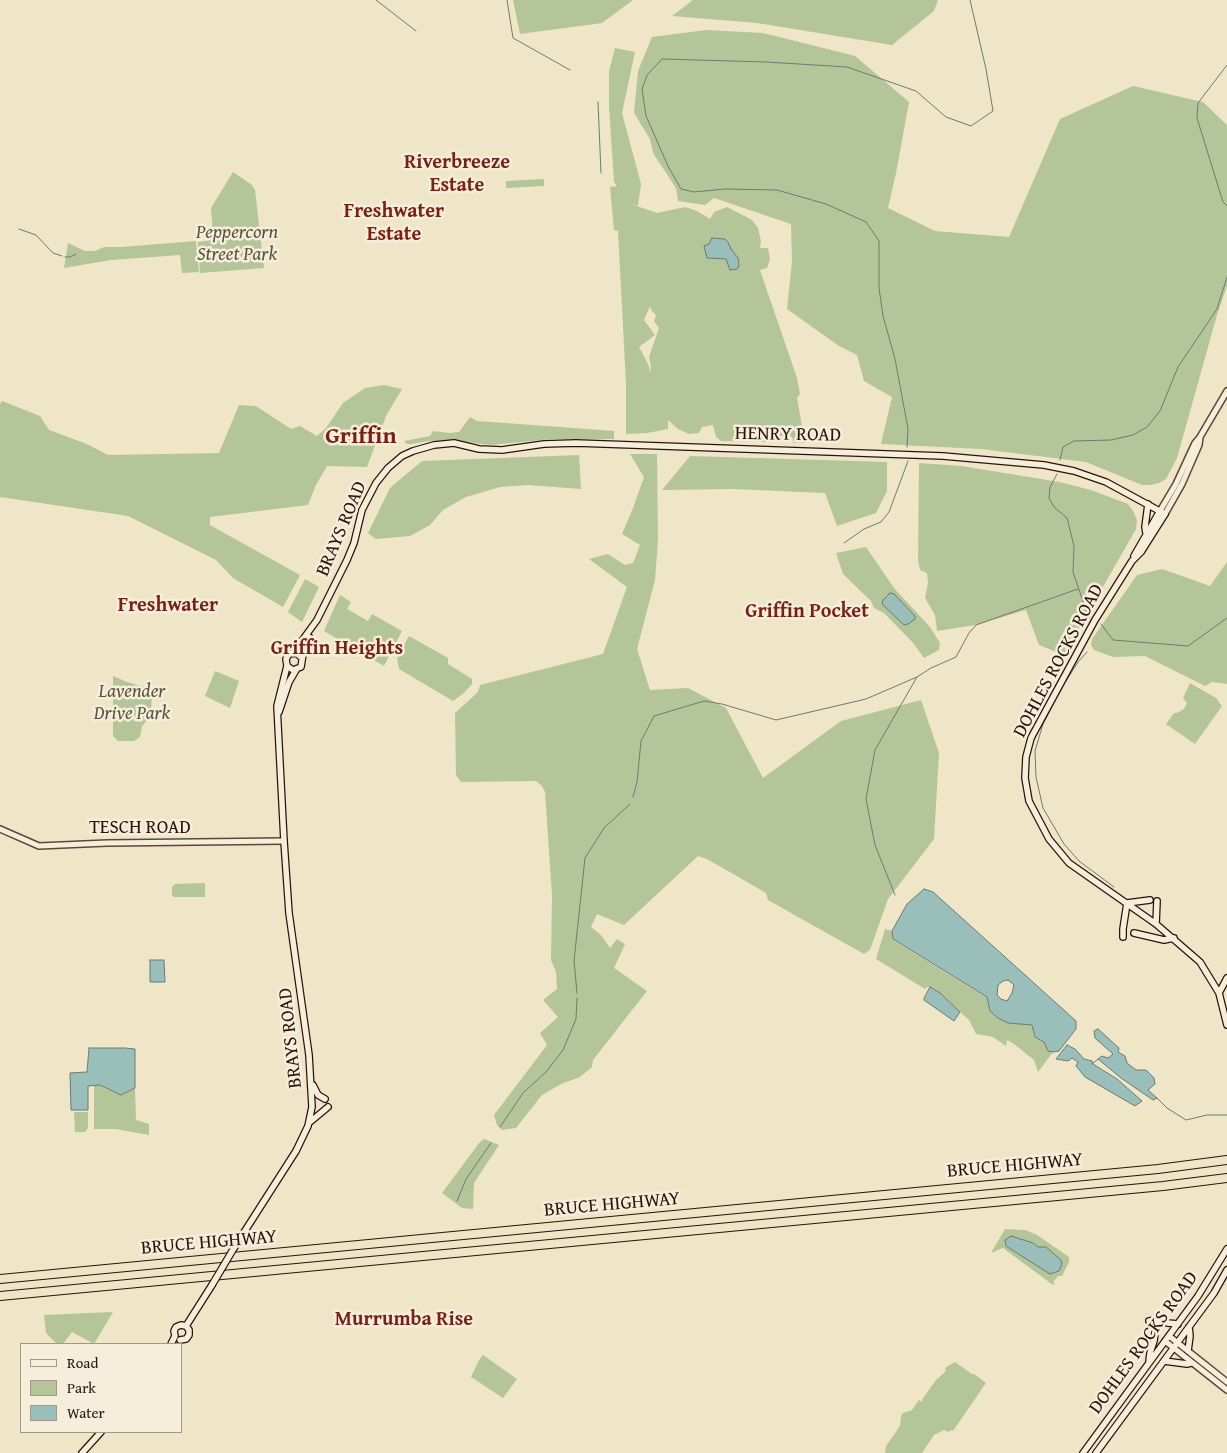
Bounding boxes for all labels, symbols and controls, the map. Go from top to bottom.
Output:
district label: Riverbreeze Estate [404,151,510,198]
district label: Freshwater Estate [344,200,444,247]
park label: Peppercorn Street Park [196,222,278,266]
district label: Griffin [325,423,397,451]
street label: HENRY ROAD [735,423,841,447]
street label: BRAYS ROAD [312,478,372,580]
street label: DOHLES ROCKS ROAD [1009,580,1109,742]
district label: Freshwater [118,594,218,618]
district label: Griffin Pocket [745,600,869,624]
district label: Griffin Heights [271,637,403,661]
park label: Lavender Drive Park [94,681,170,725]
street label: TESCH ROAD [89,817,191,839]
street label: BRAYS ROAD [274,987,308,1089]
street label: BRUCE HIGHWAY [946,1149,1084,1183]
street label: BRUCE HIGHWAY [543,1188,681,1222]
street label: BRUCE HIGHWAY [140,1226,278,1260]
street label: DOHLES ROCKS ROAD [1085,1267,1203,1419]
district label: Murrumba Rise [335,1308,473,1332]
legend [20,1343,182,1433]
text: Road [67,1352,98,1373]
text: Park [67,1377,96,1398]
text: Water [67,1402,105,1423]

